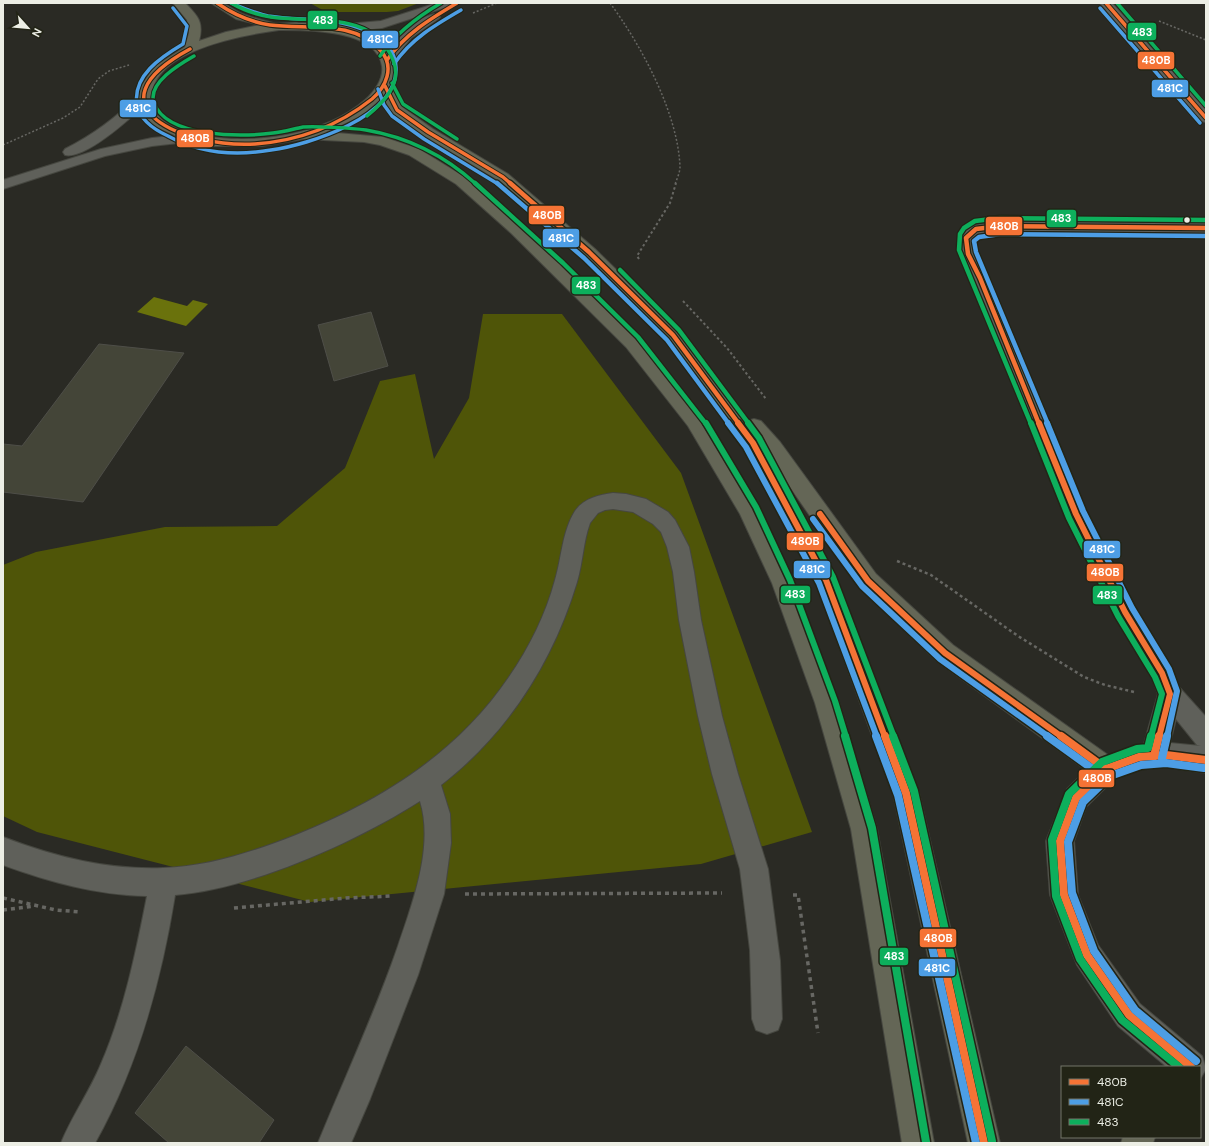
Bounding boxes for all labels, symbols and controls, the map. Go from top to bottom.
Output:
north arrow [8,8,48,48]
line badge: 483 [307,10,338,30]
text: 483 [313,13,333,27]
line badge: 483 [1127,22,1157,41]
text: 483 [1132,25,1152,39]
text: N [29,26,45,39]
line badge: 481C [361,30,399,49]
text: 481C [367,32,393,46]
line badge: 480B [1137,51,1175,70]
text: 480B [1142,53,1170,67]
line badge: 481C [1151,79,1189,98]
text: 481C [1157,81,1183,95]
line badge: 481C [119,99,157,118]
text: 481C [125,101,151,115]
line badge: 480B [176,129,214,148]
text: 480B [181,131,209,145]
line badge: 480B [528,205,565,225]
text: 480B [533,208,561,222]
line badge: 483 [1046,209,1077,228]
text: 483 [1051,211,1071,225]
unlabelled marker [1182,215,1192,225]
line badge: 480B [985,216,1023,236]
text: 480B [990,219,1018,233]
line badge: 481C [542,228,580,248]
text: 481C [548,231,574,245]
line badge: 483 [571,276,601,295]
text: 483 [576,278,596,292]
line badge: 480B [786,532,824,551]
text: 480B [791,534,819,548]
line badge: 481C [1083,540,1121,559]
text: 481C [1089,542,1115,556]
line badge: 481C [793,560,831,579]
text: 481C [799,562,825,576]
line badge: 480B [1086,563,1124,582]
text: 480B [1091,565,1119,579]
line badge: 483 [780,585,811,604]
line badge: 483 [1092,585,1123,605]
text: 483 [785,587,805,601]
text: 483 [1097,588,1117,602]
line badge: 480B [1078,769,1115,788]
text: 480B [1083,771,1111,785]
line badge: 480B [919,928,957,948]
text: 480B [924,931,952,945]
line badge: 483 [879,947,909,966]
text: 483 [884,949,904,963]
line badge: 481C [918,958,956,977]
text: 481C [924,961,950,975]
legend [1061,1066,1201,1138]
text: 480B [1097,1074,1127,1090]
text: 481C [1097,1094,1124,1110]
text: 483 [1097,1114,1119,1130]

